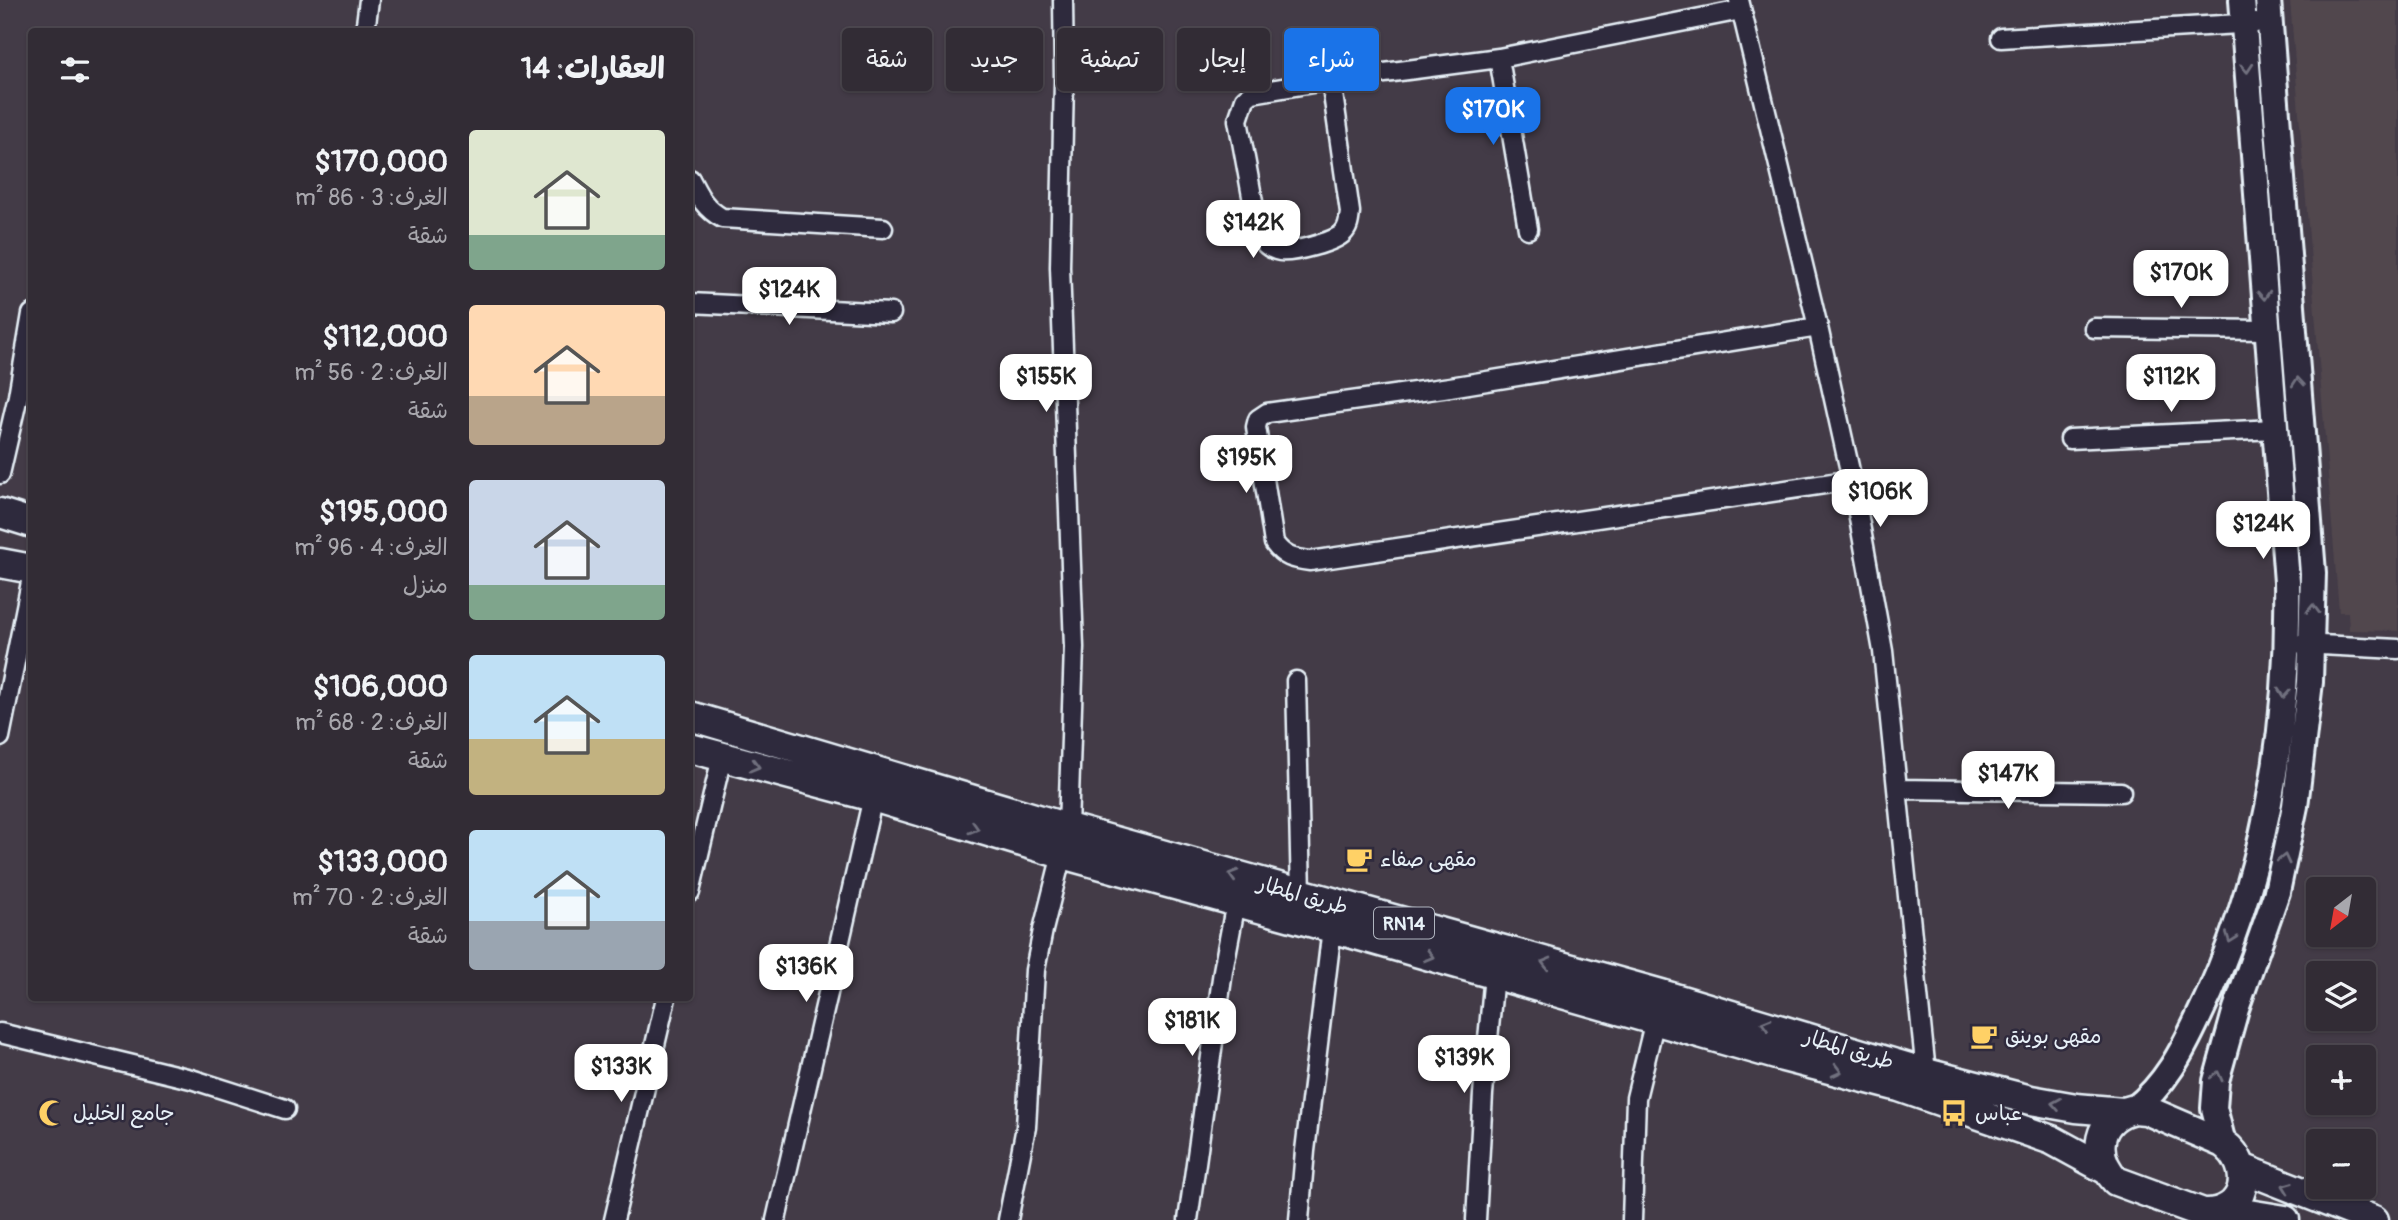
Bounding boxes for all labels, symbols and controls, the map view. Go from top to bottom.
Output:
chip: شقة [842,28,932,91]
chip: جديد [946,28,1043,91]
chip: تصفية [1057,28,1163,91]
chip: إيجار [1177,28,1270,91]
chip: شراء [1284,28,1379,91]
text: العقارات: 14 [521,50,665,87]
icon: filters [56,51,94,89]
one-way arrow [2239,63,2254,74]
pin: $170K [1444,88,1542,147]
text: $170K [1461,95,1525,124]
text: $170,000 [315,143,448,180]
icon: home [525,158,609,242]
text: الغرف: 3 · 86 m² [295,183,448,212]
pin: $142K [1204,201,1302,260]
text: $142K [1222,208,1284,237]
text: شقة [408,221,448,250]
pin: $170K [2132,250,2230,310]
text: $170K [2149,258,2213,287]
pin: $124K [740,268,838,327]
text: $124K [758,275,820,304]
one-way arrow [2256,290,2271,301]
text: $112,000 [322,318,448,355]
icon: home [525,333,609,417]
pin: $155K [997,354,1095,414]
pin: $112K [2122,354,2220,414]
text: الغرف: 2 · 56 m² [294,358,448,387]
text: $155K [1016,362,1076,391]
text: $112K [2142,362,2200,391]
one-way arrow [2291,376,2306,387]
text: شقة [408,396,448,425]
pin: $195K [1197,435,1295,495]
text: $195K [1216,443,1276,472]
pin: $106K [1831,470,1929,529]
text: $106K [1848,477,1912,506]
text: $195,000 [319,493,448,530]
pin: $124K [2214,502,2312,561]
icon: home [525,508,609,592]
text: $124K [2232,509,2294,538]
text: الغرف: 4 · 96 m² [295,533,448,562]
text: منزل [403,571,448,600]
one-way arrow [2305,603,2321,614]
text: $106,000 [313,668,448,705]
icon: home [525,683,609,767]
one-way arrow [2277,688,2292,699]
text: الغرف: 2 · 68 m² [295,708,448,737]
text: شقة [408,746,448,775]
pin: $147K [1959,752,2057,811]
one-way arrow [749,758,761,772]
text: $147K [1978,759,2038,788]
one-way arrow [968,819,980,834]
text: $133,000 [317,843,448,880]
cafe icon: مقهى صفاء [1344,844,1374,874]
place label: مقهى صفاء [1380,846,1477,873]
one-way arrow [2276,853,2291,865]
icon: home [525,858,609,942]
one-way arrow [1227,869,1239,883]
street label: طريق المطار [1253,869,1351,921]
north arrow [2306,877,2376,947]
map controls [2306,877,2376,1199]
text: الغرف: 2 · 70 m² [292,883,448,912]
road number: RN14 [1374,908,1434,939]
text: شقة [408,921,448,950]
one-way arrow [2226,932,2240,944]
pin: $136K [757,944,855,1004]
one-way arrow [1423,947,1435,962]
text: $136K [775,952,837,981]
one-way arrow [1541,957,1553,972]
button: layers [2306,961,2376,1031]
pin: $181K [1143,998,1241,1058]
text: $181K [1164,1006,1220,1035]
one-way arrow [1760,1018,1772,1033]
cafe icon: مقهى بوينق [1969,1021,1999,1051]
street label: طريق المطار [1799,1022,1897,1076]
place label: مقهى بوينق [2005,1023,2102,1050]
pin: $139K [1415,1036,1513,1095]
text: $139K [1434,1043,1494,1072]
pin: $133K [572,1044,670,1104]
button: + [2306,1045,2376,1115]
text: $133K [591,1052,652,1081]
one-way arrow [1831,1063,1843,1077]
one-way arrow [2209,1070,2224,1082]
mosque icon: جامع الخليل [37,1098,67,1128]
bus stop icon: عباس [1939,1098,1969,1128]
one-way arrow [2050,1098,2062,1113]
place label: جامع الخليل [73,1100,175,1128]
place label: عباس [1975,1100,2022,1127]
button: − [2306,1129,2376,1199]
one-way arrow [2282,1181,2294,1195]

